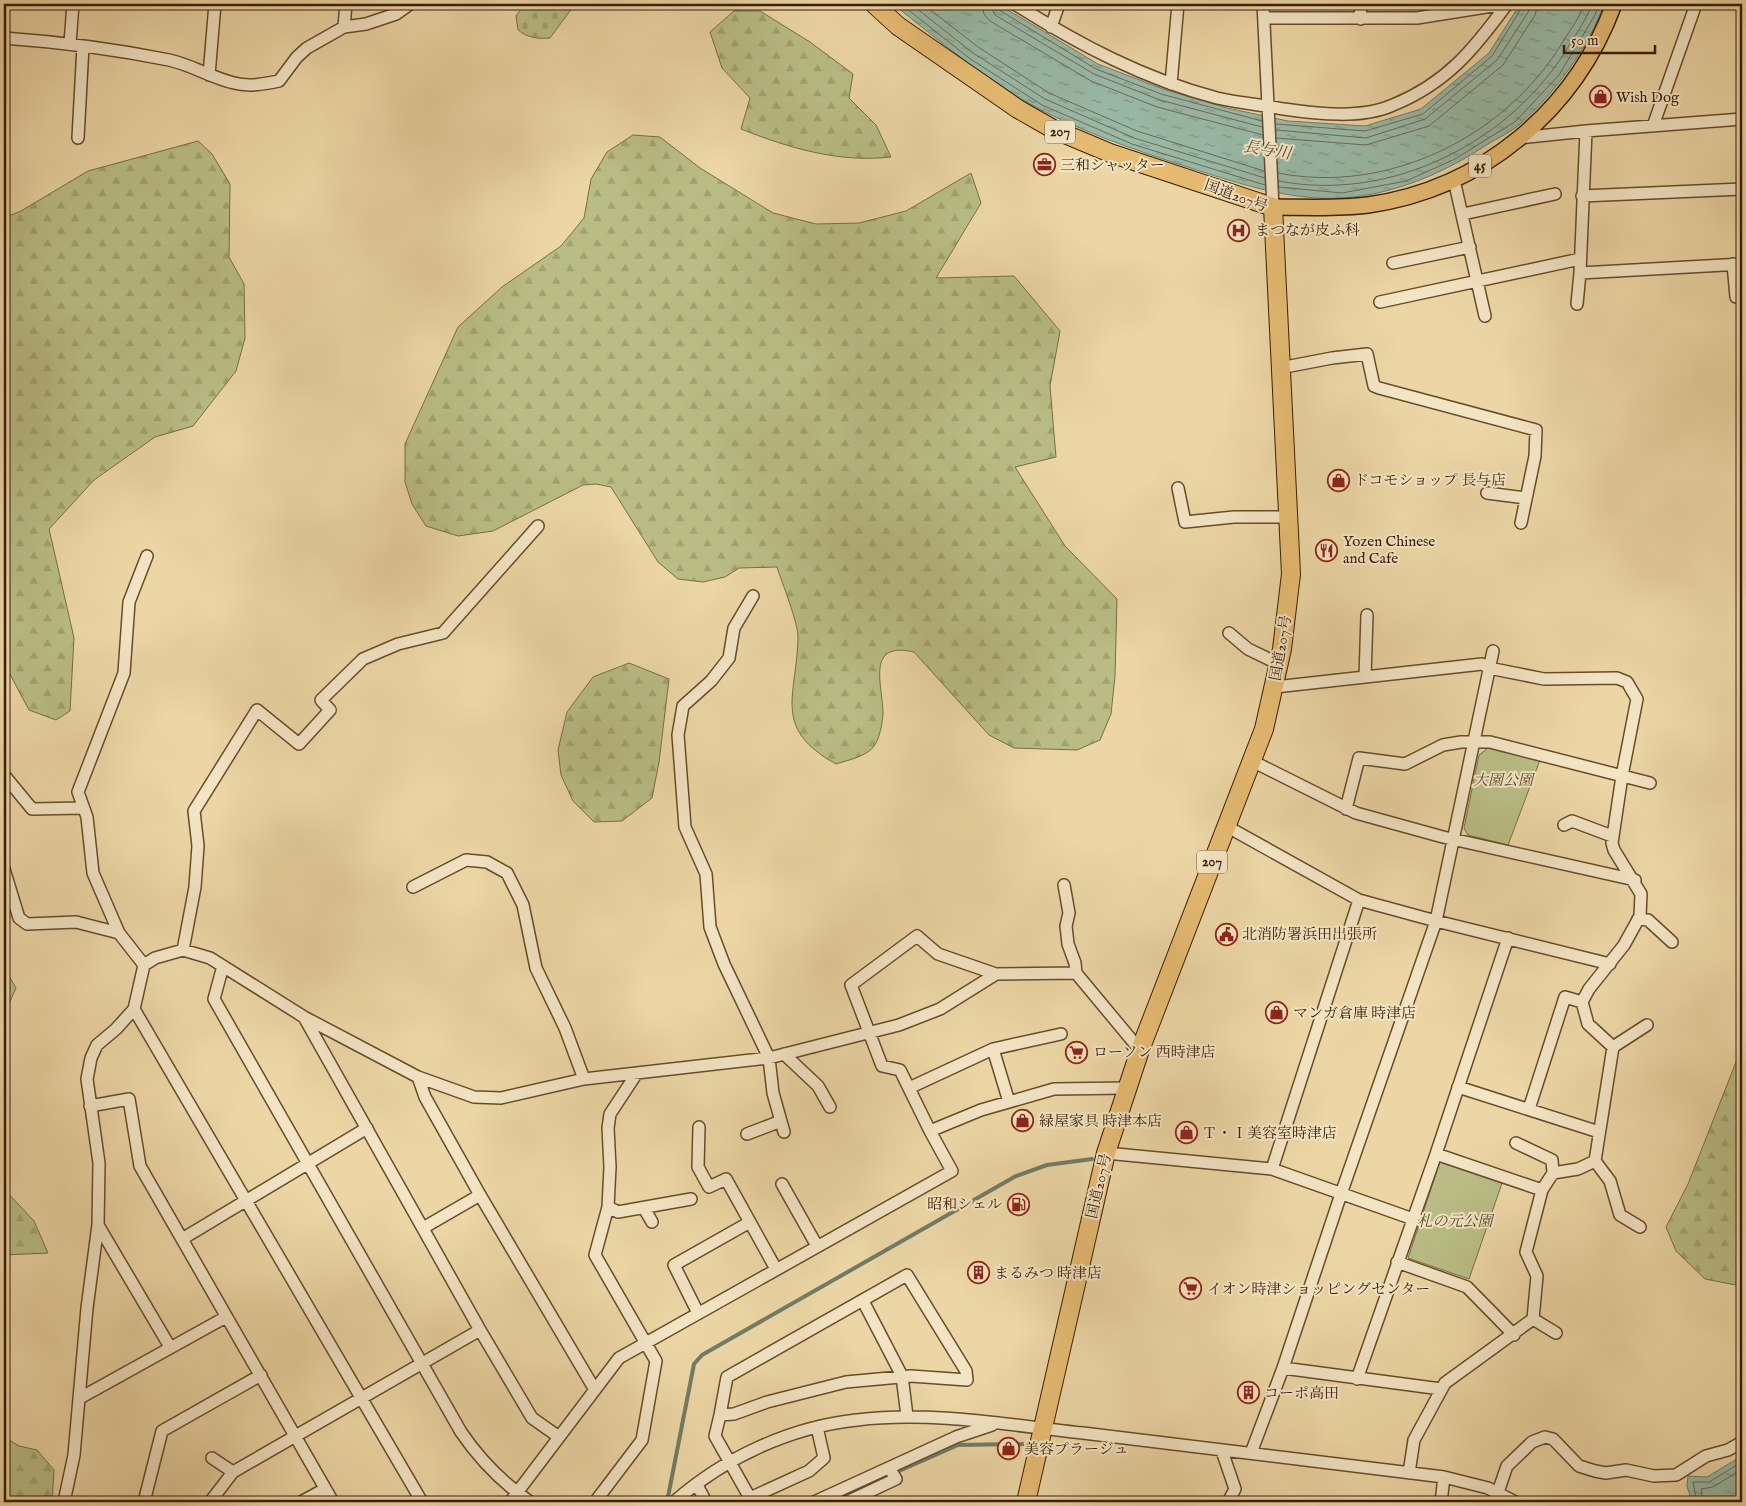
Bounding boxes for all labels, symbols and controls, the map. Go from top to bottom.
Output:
scale bar [1564,22,1655,54]
text: 50 m [1571,31,1599,50]
shop icon: Wish Dog [1588,85,1612,109]
place label: Wish Dog [1616,88,1680,107]
road number: 207 [1045,120,1075,144]
water label: 長与川 [1242,137,1294,165]
office icon: 三和シャッター [1032,153,1056,177]
road number: 45 [1469,154,1491,178]
place label: 三和シャッター [1060,156,1165,175]
street label: 国道207号 [1202,176,1270,216]
hospital icon: まつなが皮ふ科 [1227,218,1251,242]
place label: まつなが皮ふ科 [1255,221,1360,240]
shop icon: ドコモショップ 長与店 [1326,468,1350,492]
place label: ドコモショップ 長与店 [1354,471,1506,490]
place label: Yozen Chinese and Cafe [1343,532,1435,568]
restaurant icon: Yozen Chinese and Cafe [1315,538,1339,562]
street label: 国道207号 [1266,614,1296,682]
park label: 大園公園 [1473,771,1536,790]
road number: 207 [1197,850,1227,874]
public building icon: 北消防署浜田出張所 [1214,922,1238,946]
place label: 北消防署浜田出張所 [1242,925,1377,944]
shop icon: マンガ倉庫 時津店 [1265,1001,1289,1025]
place label: マンガ倉庫 時津店 [1293,1004,1416,1023]
supermarket icon: ローソン 西時津店 [1065,1040,1089,1064]
place label: ローソン 西時津店 [1093,1043,1216,1062]
shop icon: 緑屋家具 時津本店 [1011,1109,1035,1133]
place label: 緑屋家具 時津本店 [1039,1112,1162,1131]
shop icon: Ｔ・Ｉ美容室時津店 [1174,1121,1198,1145]
place label: Ｔ・Ｉ美容室時津店 [1202,1124,1337,1143]
street label: 国道207号 [1082,1151,1116,1221]
fuel station icon: 昭和シェル [1006,1192,1030,1216]
place label: 昭和シェル [927,1195,1002,1214]
park label: 札の元公園 [1417,1212,1495,1231]
building icon: まるみつ 時津店 [966,1261,990,1285]
place label: まるみつ 時津店 [994,1264,1102,1283]
supermarket icon: イオン時津ショッピングセンター [1179,1277,1203,1301]
place label: イオン時津ショッピングセンター [1207,1280,1430,1299]
building icon: コーポ高田 [1236,1381,1260,1405]
place label: コーポ高田 [1264,1384,1339,1403]
shop icon: 美容プラージュ [996,1437,1020,1461]
place label: 美容プラージュ [1024,1440,1128,1459]

